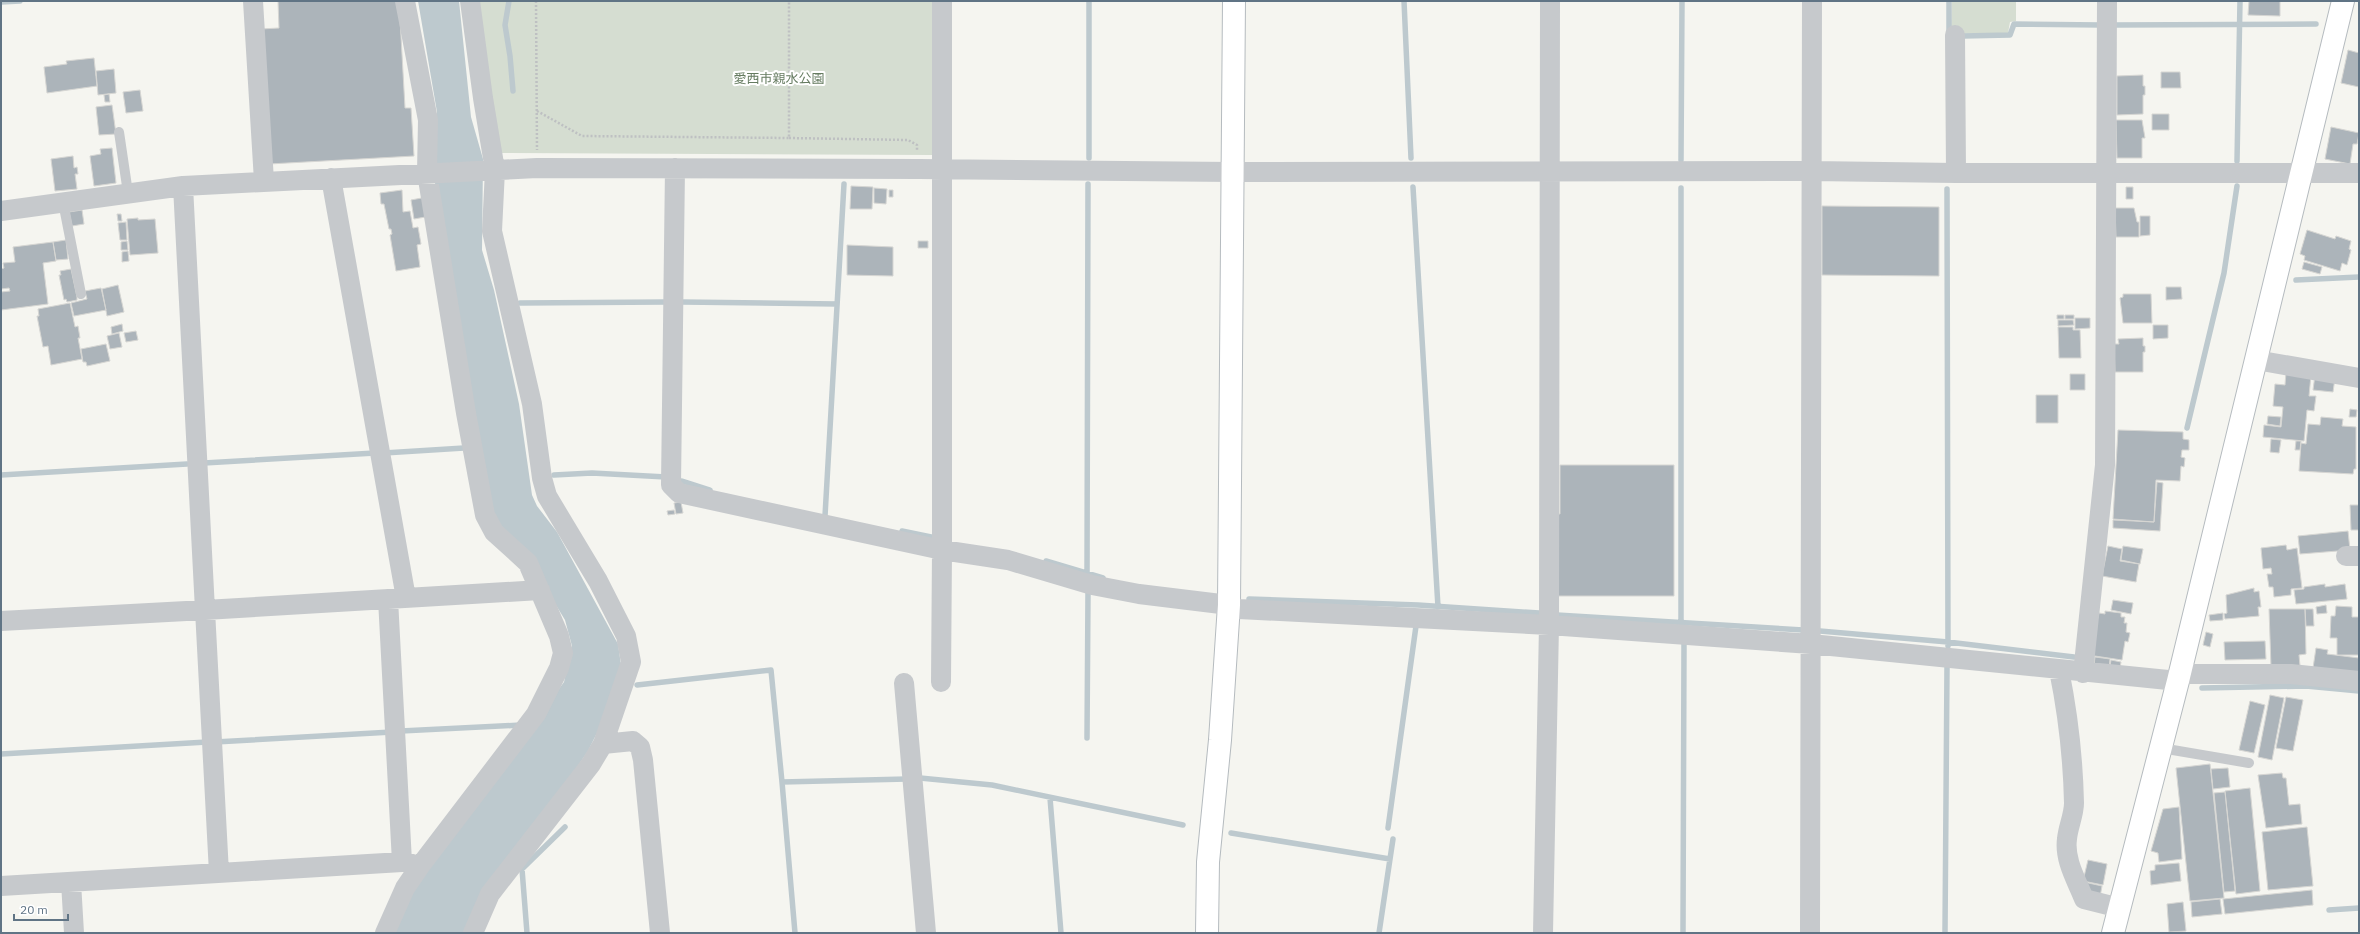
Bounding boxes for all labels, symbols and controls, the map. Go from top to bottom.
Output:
park label: 愛西市親水公園 [733,70,825,87]
scale bar [14,896,68,922]
text: 20 m [20,902,48,917]

